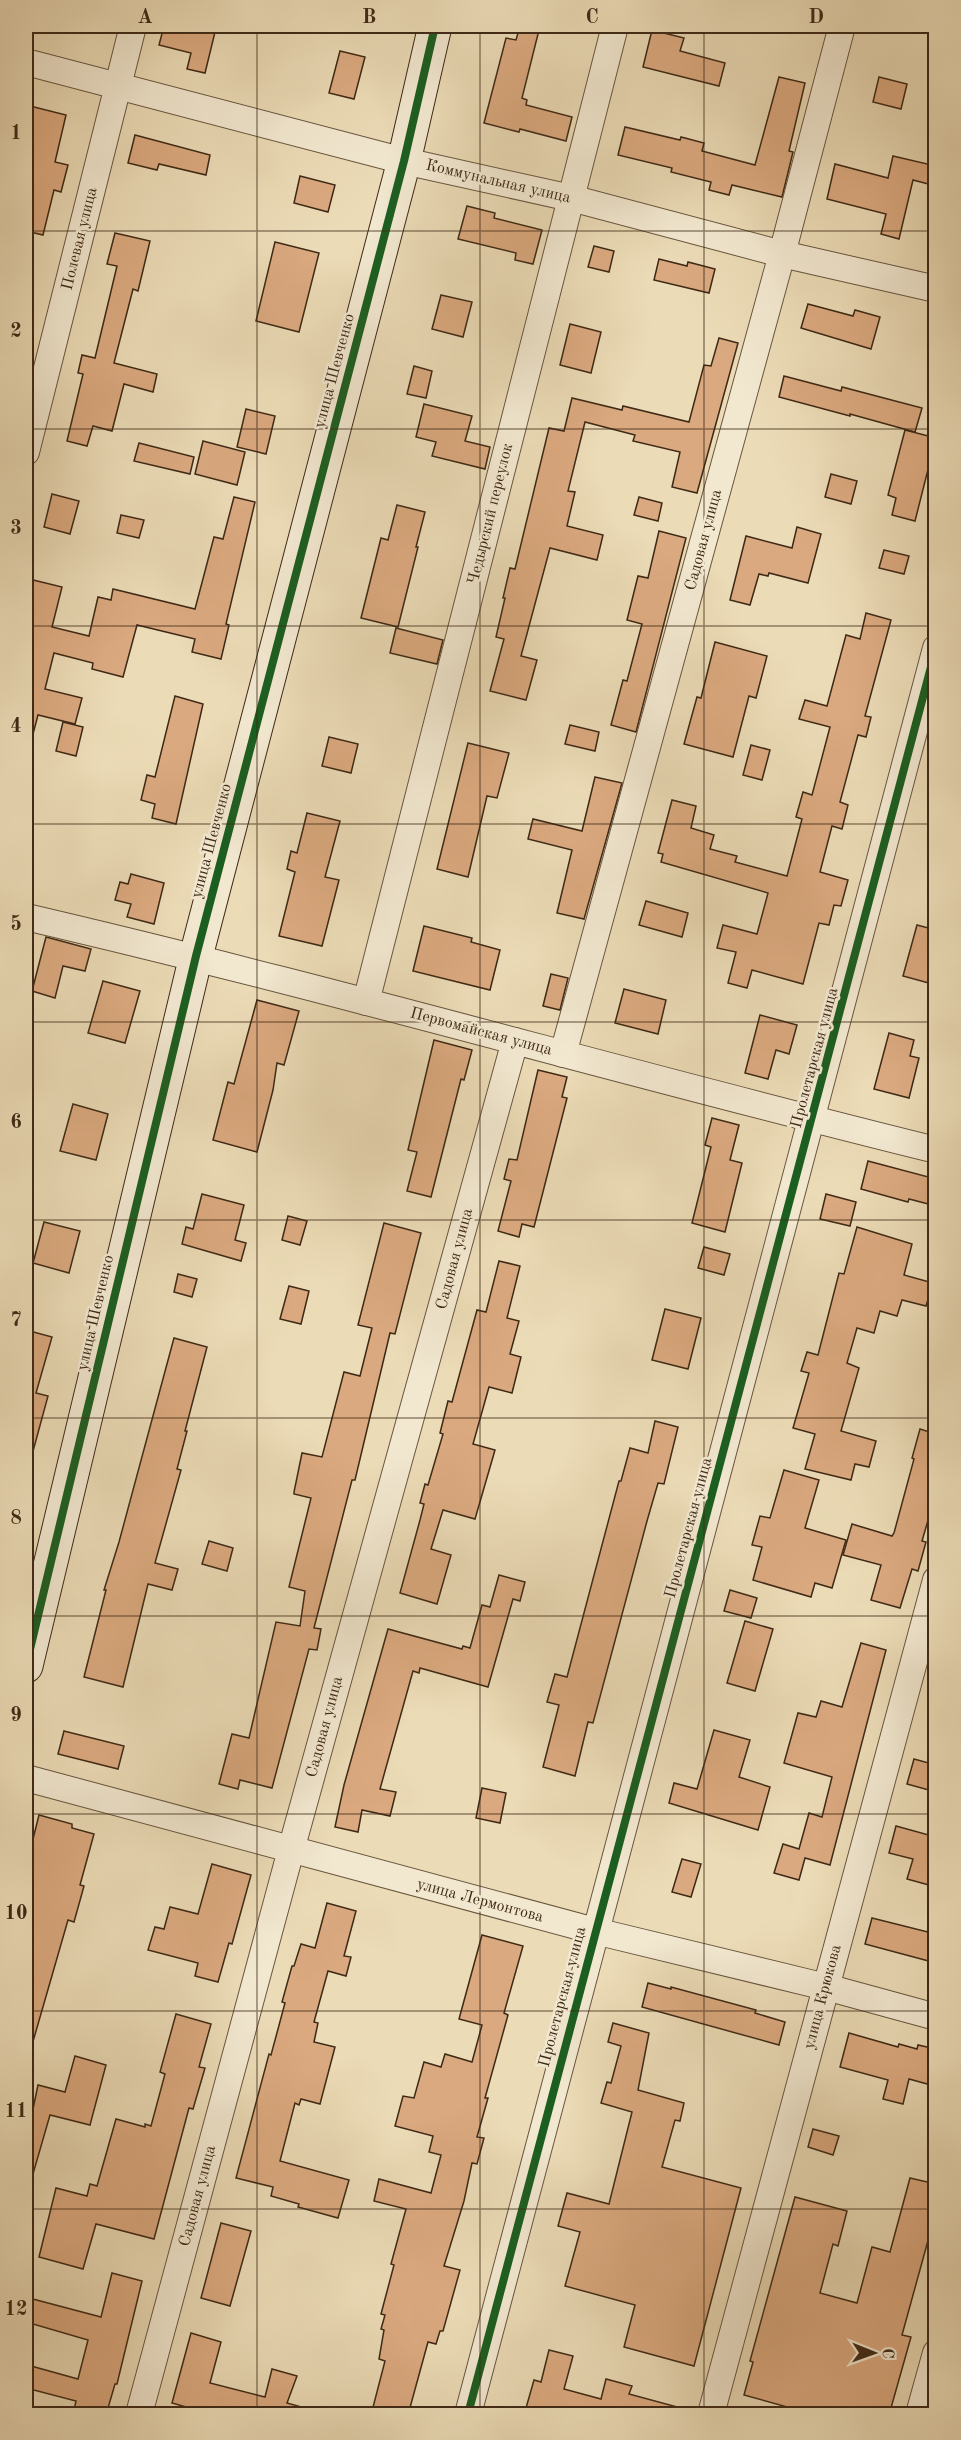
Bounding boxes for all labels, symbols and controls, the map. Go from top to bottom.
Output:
text: A [137,8,153,28]
text: B [362,8,376,28]
text: C [585,8,599,28]
text: D [808,8,824,28]
text: 1 [10,124,22,144]
street label: Коммунальная улица [424,158,572,206]
street label: Полевая улица [60,186,101,292]
street label: улица Шевченко [312,312,358,430]
text: 2 [10,322,22,342]
street label: Чедырский переулок [466,442,516,586]
street label: Садовая улица [683,488,725,592]
text: 3 [10,519,22,539]
text: 4 [10,717,22,737]
street label: улица Шевченко [189,782,235,900]
text: 5 [10,914,22,935]
street label: Пролетарская улица [789,986,841,1130]
street label: Первомайская улица [408,1005,554,1059]
text: 6 [10,1113,22,1133]
street label: Садовая улица [434,1207,476,1311]
street label: улица Шевченко [75,1254,117,1372]
text: 7 [10,1311,22,1331]
street label: Пролетарская улица [663,1456,715,1600]
text: 8 [10,1509,22,1529]
street label: Садовая улица [304,1675,346,1779]
text: 9 [10,1706,22,1726]
street label: улица Лермонтова [415,1876,545,1926]
text: 10 [4,1904,28,1924]
street label: Пролетарская улица [537,1925,589,2069]
street label: улица Крюкова [801,1943,845,2051]
text: 11 [4,2102,28,2122]
street label: Садовая улица [177,2144,219,2248]
text: 12 [4,2300,28,2320]
north arrow [844,2323,904,2383]
text: С [879,2348,895,2359]

